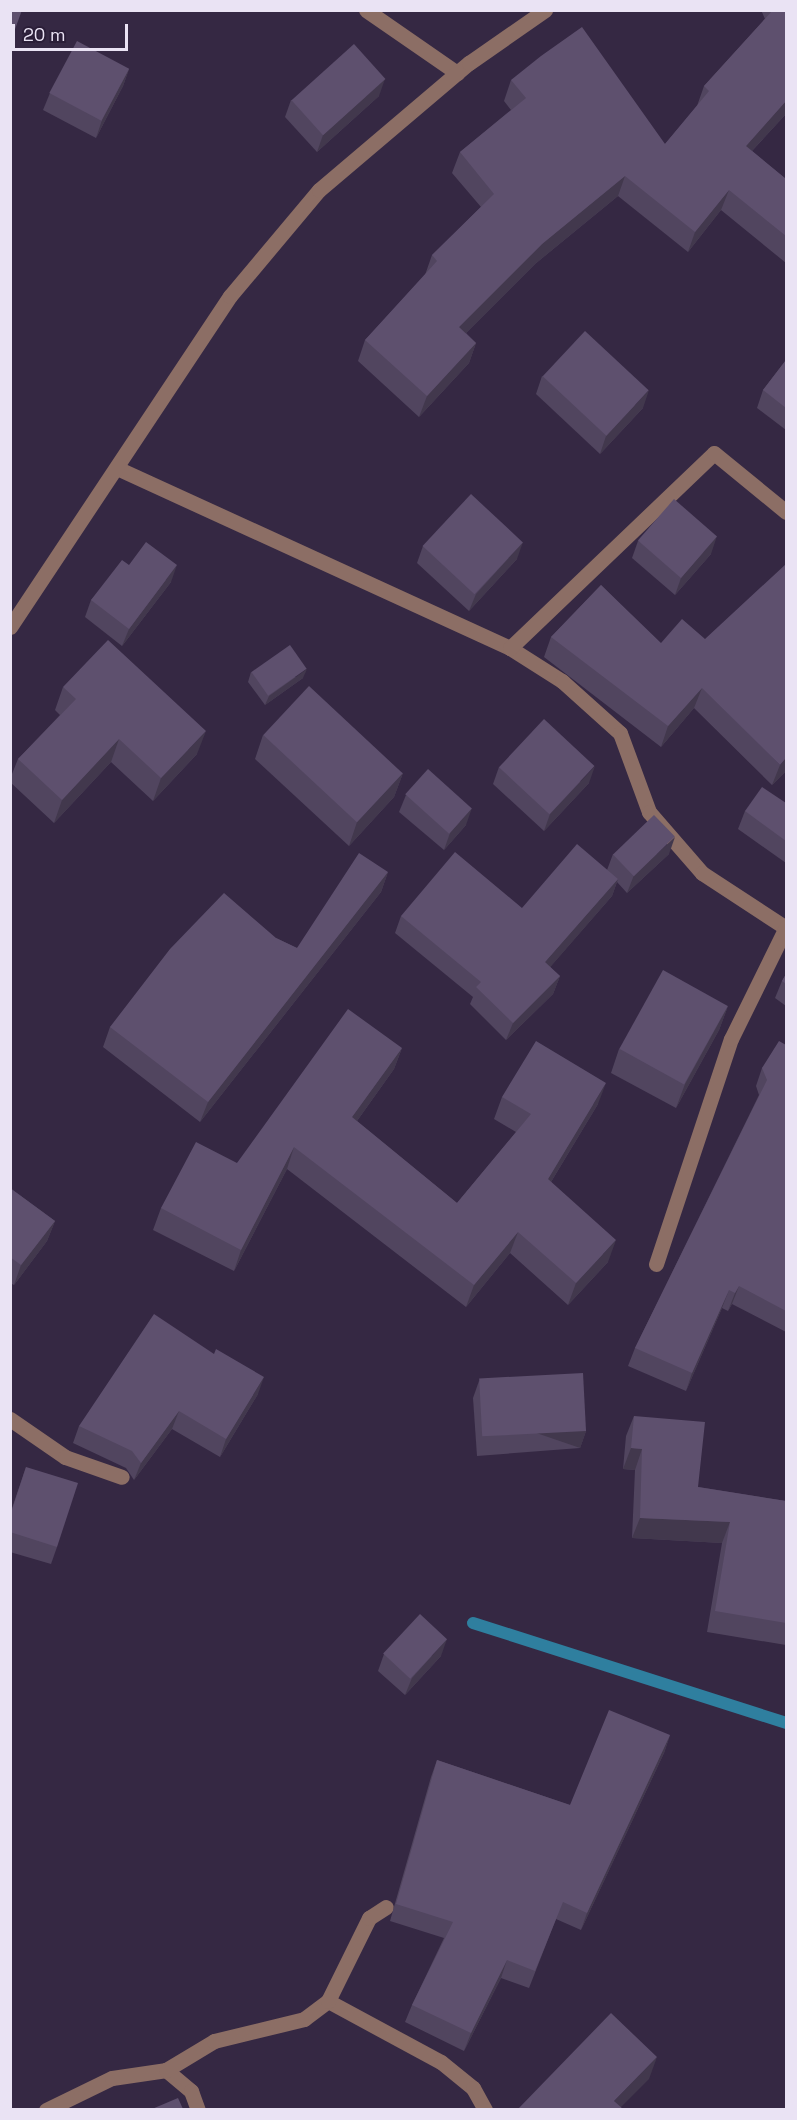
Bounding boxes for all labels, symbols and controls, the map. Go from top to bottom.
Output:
scale bar [15,12,130,50]
text: 20 m [23,23,66,46]

